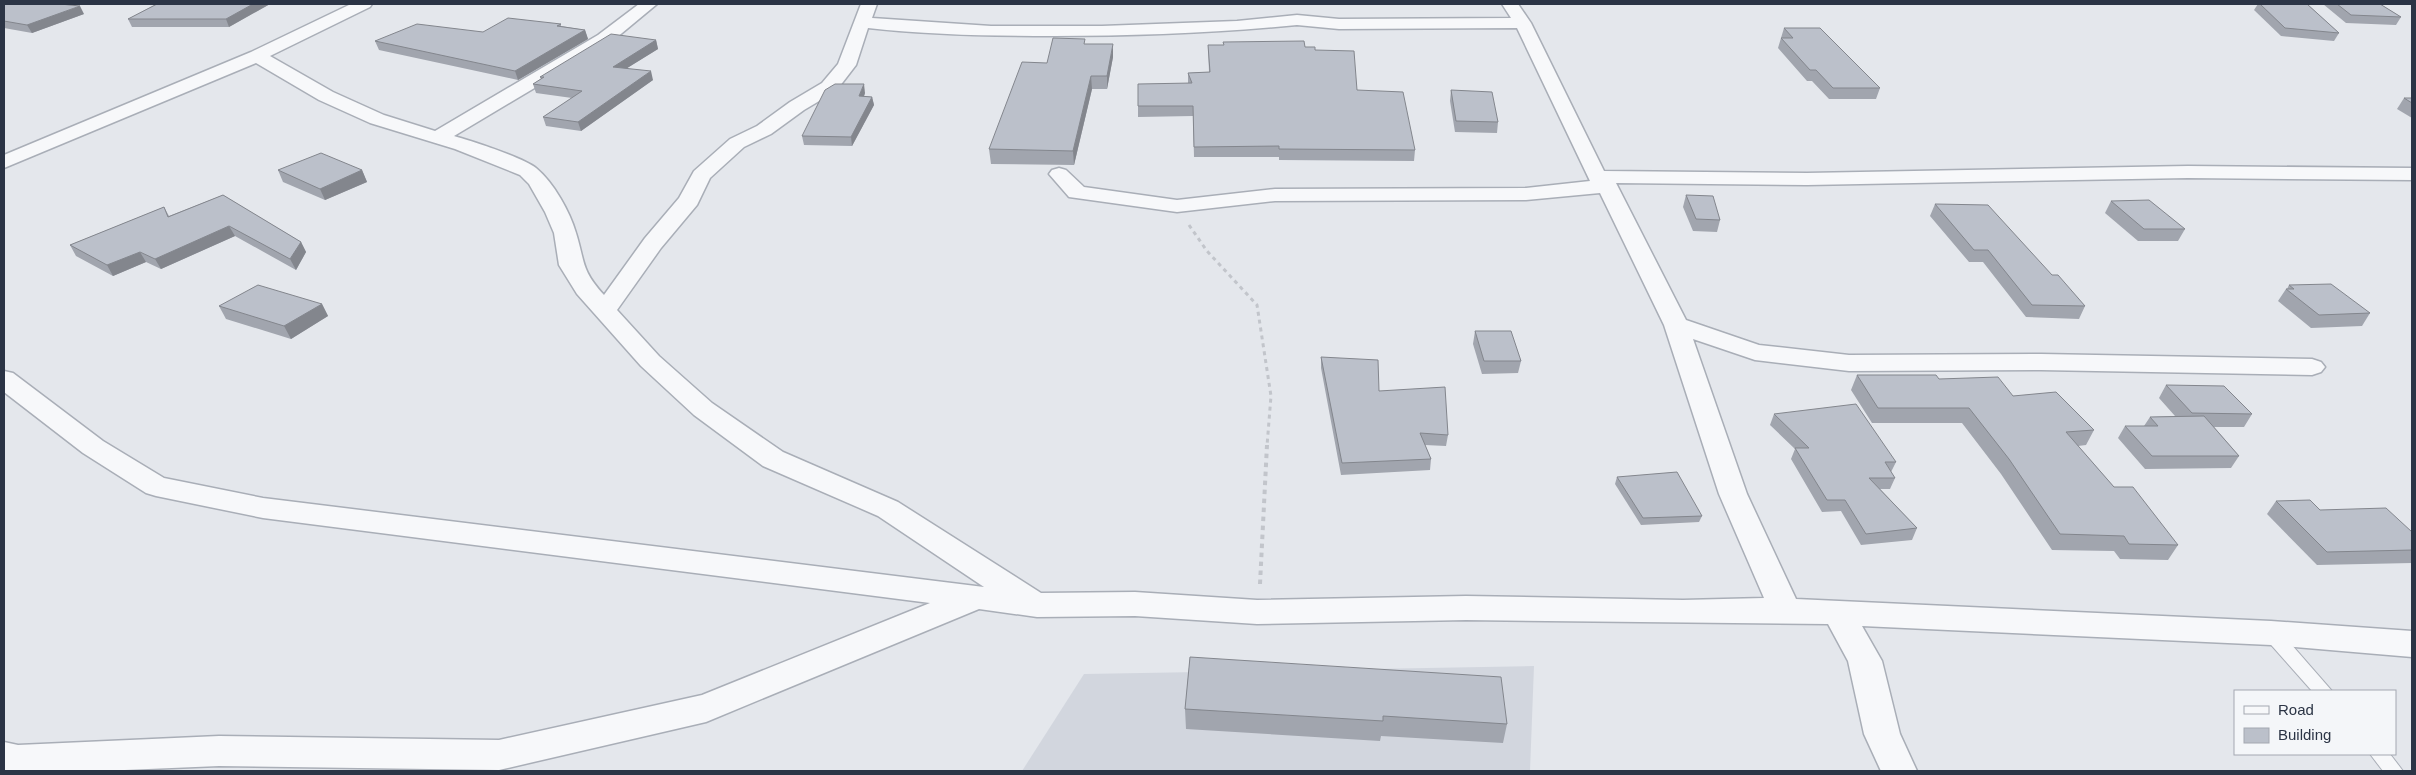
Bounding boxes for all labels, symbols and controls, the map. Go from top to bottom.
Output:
legend [2234,690,2396,755]
text: Road [2278,701,2314,718]
text: Building [2278,726,2331,743]

